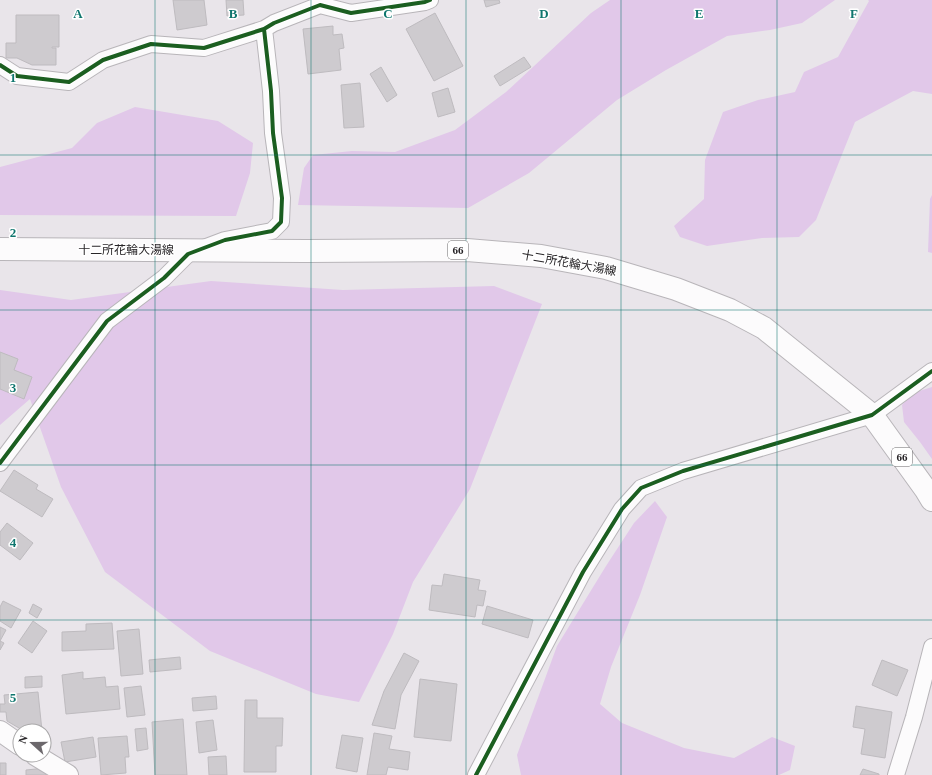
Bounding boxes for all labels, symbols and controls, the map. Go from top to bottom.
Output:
text: A [73,6,83,21]
text: B [229,6,238,21]
text: C [383,6,393,21]
text: D [539,6,549,21]
text: E [695,6,703,21]
text: F [850,6,858,21]
text: 1 [10,70,16,85]
text: 2 [10,225,16,240]
road number: 66 [448,241,468,259]
street label: 十二所花輪大湯線 [78,243,174,257]
street label: 十二所花輪大湯線 [521,248,617,278]
text: 3 [10,380,17,395]
road number: 66 [892,448,912,466]
text: 4 [10,535,17,550]
text: 5 [10,690,17,705]
north arrow [12,723,52,763]
text: N [16,734,30,745]

